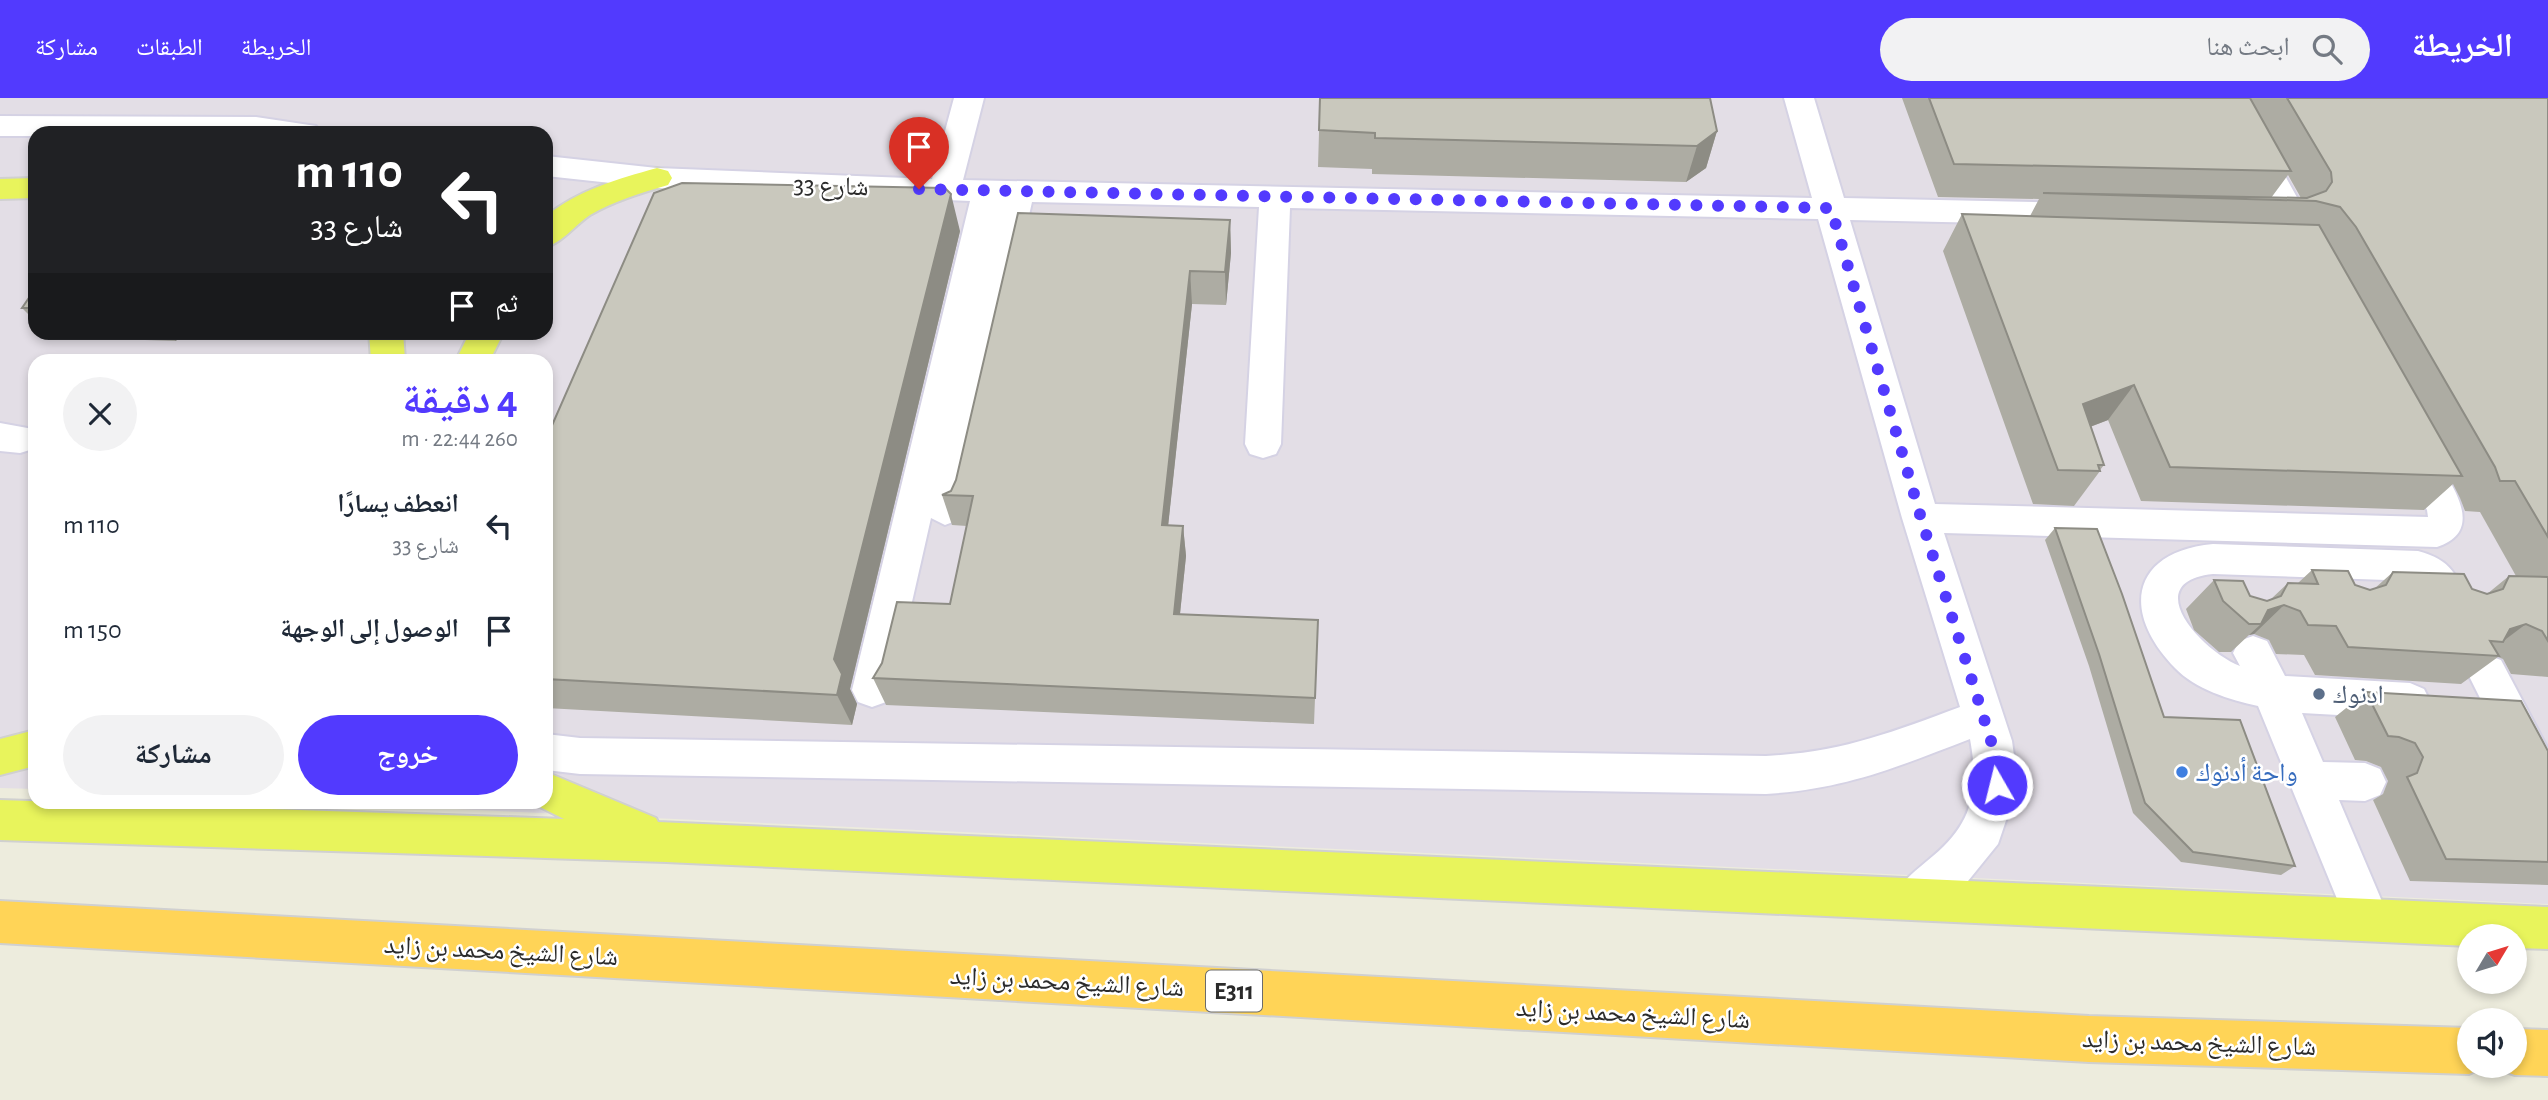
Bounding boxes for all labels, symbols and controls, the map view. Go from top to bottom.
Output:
search box [1880,18,2370,81]
icon: search [2308,30,2346,68]
text: الخريطة [2412,30,2513,63]
text: ابحث هنا [2206,34,2290,60]
text: مشاركة [35,36,98,60]
text: الطبقات [136,36,203,60]
text: الخريطة [241,36,311,60]
pin [889,117,949,189]
icon: arrive [900,128,938,166]
text: 110 m [295,148,403,197]
icon: left [427,154,518,245]
street label: شارع 33 [793,172,869,202]
text: شارع 33 [311,211,403,243]
icon: arrive [443,287,481,325]
text: ثم [495,291,518,317]
button: close [63,377,137,451]
text: 4 دقيقة [402,379,518,421]
text: 260 m · 22:44 [401,428,518,451]
text: انعطف يسارًا [337,491,459,517]
icon: left [480,507,518,545]
text: 110 m [63,512,120,538]
text: شارع 33 [393,535,459,558]
icon: arrive [480,612,518,650]
text: الوصول إلى الوجهة [280,616,459,642]
text: 150 m [63,617,122,643]
place label: ادنوك [2333,682,2384,709]
marker: ادنوك [2311,686,2327,702]
button: مشاركة [63,715,284,795]
button: خروج [298,715,518,795]
position arrow [1960,748,2034,822]
place label: واحة أدنوك [2196,756,2298,787]
marker: واحة أدنوك [2174,764,2190,780]
north arrow [2457,924,2527,994]
map controls [2457,924,2527,1078]
street label: شارع الشيخ محمد بن زايد [383,932,619,973]
street label: شارع الشيخ محمد بن زايد [949,963,1185,1004]
road number: E311 [1206,970,1262,1012]
street label: شارع الشيخ محمد بن زايد [1515,995,1751,1036]
button: sound [2457,1008,2527,1078]
street label: شارع الشيخ محمد بن زايد [2081,1026,2316,1063]

